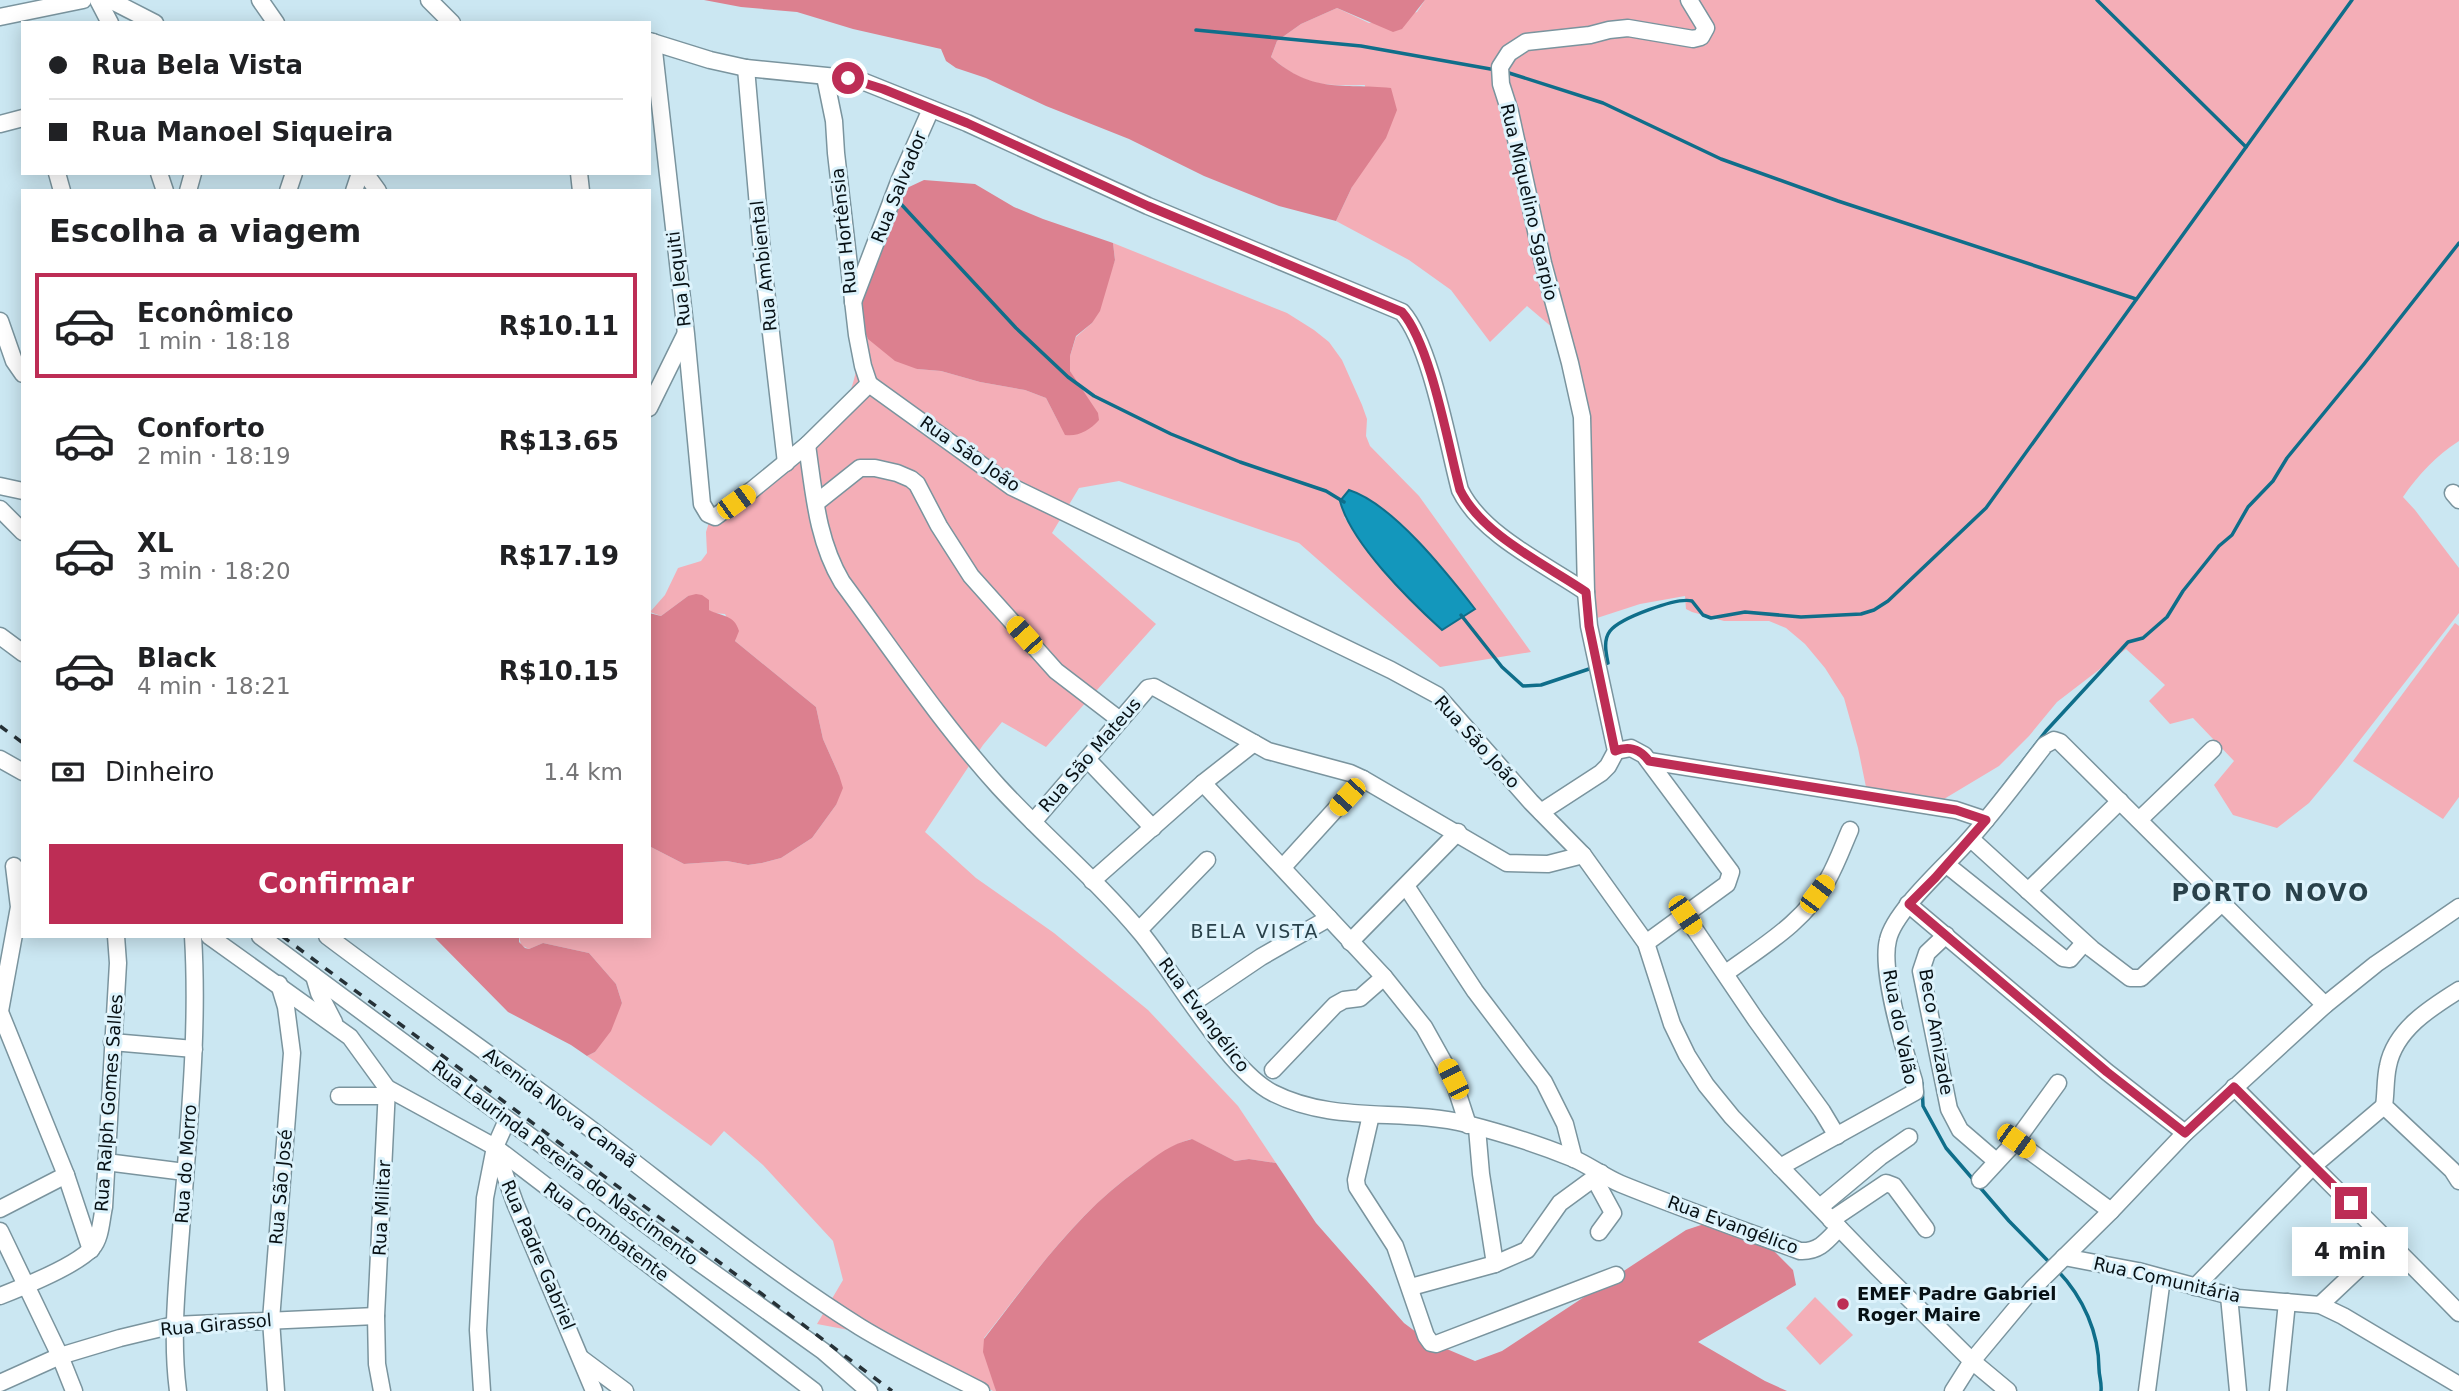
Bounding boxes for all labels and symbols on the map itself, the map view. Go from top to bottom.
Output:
route start [832,62,864,94]
street label: Rua Miquelino Sgarpio [1497,102,1562,302]
street label: Rua Salvador [867,127,931,246]
street label: Rua Hortênsia [826,167,861,295]
street label: Rua Ambiental [746,199,781,333]
street label: Rua Jequiti [662,230,695,328]
street label: Rua São João [916,411,1024,496]
car [713,481,760,523]
car [1003,612,1046,658]
street label: Rua São João [1430,691,1524,792]
street label: Rua São Mateus [1034,693,1145,816]
car [1326,774,1369,820]
car [1796,871,1839,917]
district label: PORTO NOVO [2172,879,2370,907]
car [1665,892,1706,938]
district label: BELA VISTA [1191,920,1319,942]
street label: Rua Evangélico [1155,953,1254,1076]
street label: Rua do Valão [1879,967,1922,1086]
street label: Beco Amizade [1915,967,1958,1097]
street label: Rua Ralph Gomes Salles [90,993,127,1213]
street label: Avenida Nova Canaã [479,1043,641,1172]
street label: Rua Laurinda Pereira do Nascimento [428,1056,703,1270]
car [1435,1056,1472,1102]
street label: Rua do Morro [171,1104,200,1224]
car [1993,1120,2040,1162]
street label: Rua São José [265,1128,296,1246]
street label: Rua Militar [369,1159,395,1256]
street label: Rua Padre Gabriel [497,1177,580,1333]
street label: Rua Combatente [540,1178,673,1285]
route end [2335,1187,2367,1219]
street label: Rua Evangélico [1665,1191,1801,1258]
callout: 4 min [2293,1228,2409,1276]
street label: Rua Comunitária [2092,1252,2243,1307]
place label: EMEF Padre Gabriel Roger Maire [1857,1283,2056,1325]
marker: EMEF Padre Gabriel Roger Maire [1835,1296,1851,1312]
street label: Rua Girassol [159,1309,273,1340]

